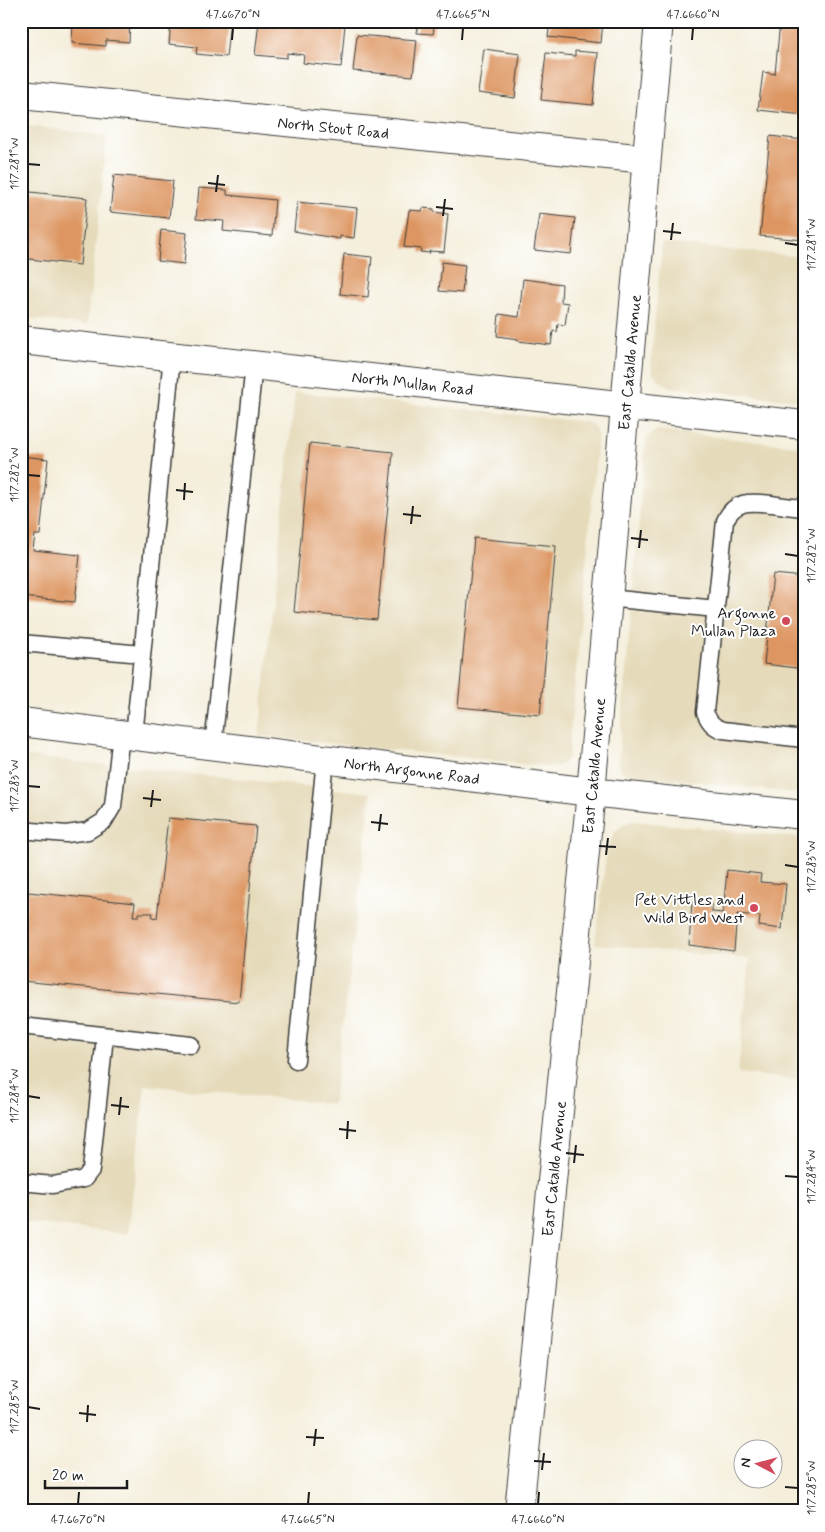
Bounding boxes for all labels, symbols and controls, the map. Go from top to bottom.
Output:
text: 47.6670°N [206,7,260,23]
text: 47.6665°N [436,7,490,23]
text: 47.6660°N [666,7,720,23]
street label: North Stout Road [276,112,390,145]
text: 117.281°W [7,138,23,190]
text: 117.281°W [804,219,820,271]
street label: East Cataldo Avenue [614,293,647,431]
street label: North Mullan Road [351,367,474,401]
text: 117.282°W [7,448,23,502]
text: 117.282°W [804,529,820,583]
place label: Argonne Mullan Plaza [691,603,776,642]
marker: Argonne Mullan Plaza [780,615,792,627]
street label: East Cataldo Avenue [578,697,611,835]
street label: North Argonne Road [343,753,481,790]
text: 117.283°W [7,760,23,812]
text: 117.283°W [804,841,820,893]
place label: Pet Vittles and Wild Bird West [635,890,744,929]
marker: Pet Vittles and Wild Bird West [748,902,760,914]
text: 117.284°W [7,1069,23,1123]
street label: East Cataldo Avenue [538,1100,572,1238]
text: 117.284°W [804,1150,820,1204]
text: 117.285°W [7,1380,23,1434]
north arrow [732,1440,782,1490]
scale bar [45,1457,128,1489]
text: N [737,1457,756,1468]
text: 117.285°W [804,1461,820,1515]
text: 20 m [52,1466,84,1486]
text: 47.6670°N [51,1512,105,1528]
text: 47.6665°N [281,1512,335,1528]
text: 47.6660°N [511,1512,565,1528]

